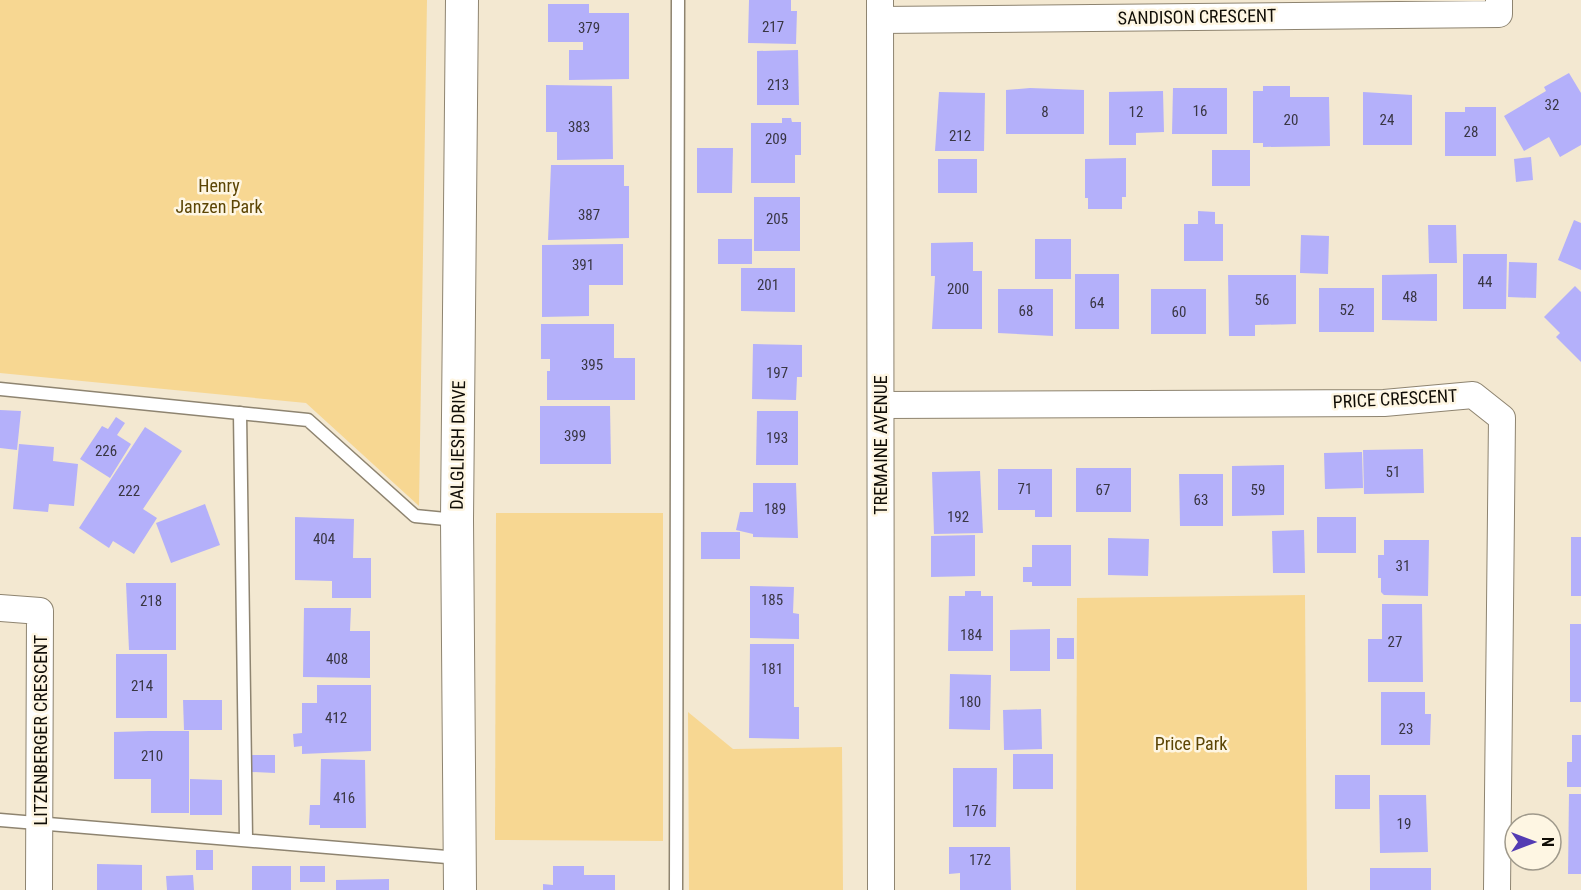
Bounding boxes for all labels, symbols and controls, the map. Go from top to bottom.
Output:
street label: SANDISON CRESCENT [1118,5,1276,28]
house number: 217 [762,18,784,36]
house number: 379 [578,19,600,37]
house number: 213 [767,76,789,94]
house number: 32 [1545,96,1559,114]
house number: 16 [1193,102,1207,120]
house number: 8 [1041,103,1049,121]
house number: 12 [1129,103,1143,121]
house number: 20 [1284,111,1298,129]
house number: 24 [1380,111,1394,129]
house number: 383 [568,118,590,136]
house number: 28 [1464,123,1478,141]
house number: 212 [949,127,971,145]
house number: 209 [765,130,787,148]
park label: Henry Janzen Park [175,175,263,217]
house number: 387 [578,206,600,224]
house number: 205 [766,210,788,228]
house number: 391 [572,256,594,274]
house number: 44 [1478,273,1492,291]
house number: 201 [757,276,779,294]
house number: 200 [947,280,969,298]
house number: 48 [1403,288,1417,306]
house number: 56 [1255,291,1269,309]
house number: 64 [1090,294,1104,312]
house number: 52 [1340,301,1354,319]
house number: 68 [1019,302,1033,320]
house number: 60 [1172,303,1186,321]
house number: 395 [581,356,603,374]
house number: 197 [766,364,788,382]
street label: TREMAINE AVENUE [870,375,891,515]
street label: DALGLIESH DRIVE [446,380,469,510]
street label: PRICE CRESCENT [1332,385,1458,412]
house number: 399 [564,427,586,445]
house number: 193 [766,429,788,447]
house number: 226 [95,442,117,460]
house number: 51 [1386,463,1400,481]
house number: 71 [1018,480,1032,498]
house number: 67 [1096,481,1110,499]
house number: 59 [1251,481,1265,499]
house number: 222 [118,482,140,500]
house number: 63 [1194,491,1208,509]
house number: 189 [764,500,786,518]
house number: 192 [947,508,969,526]
house number: 404 [313,530,335,548]
house number: 31 [1396,557,1410,575]
house number: 185 [761,591,783,609]
house number: 218 [140,592,162,610]
house number: 184 [960,626,982,644]
house number: 27 [1388,633,1402,651]
street label: LITZENBERGER CRESCENT [30,635,51,825]
house number: 408 [326,650,348,668]
house number: 181 [761,660,783,678]
house number: 214 [131,677,153,695]
house number: 180 [959,693,981,711]
house number: 412 [325,709,347,727]
house number: 23 [1399,720,1413,738]
park label: Price Park [1155,733,1227,754]
house number: 210 [141,747,163,765]
house number: 416 [333,789,355,807]
house number: 176 [964,802,986,820]
north arrow [1503,812,1563,872]
house number: 19 [1397,815,1411,833]
text: N [1538,837,1557,847]
house number: 172 [969,851,991,869]

